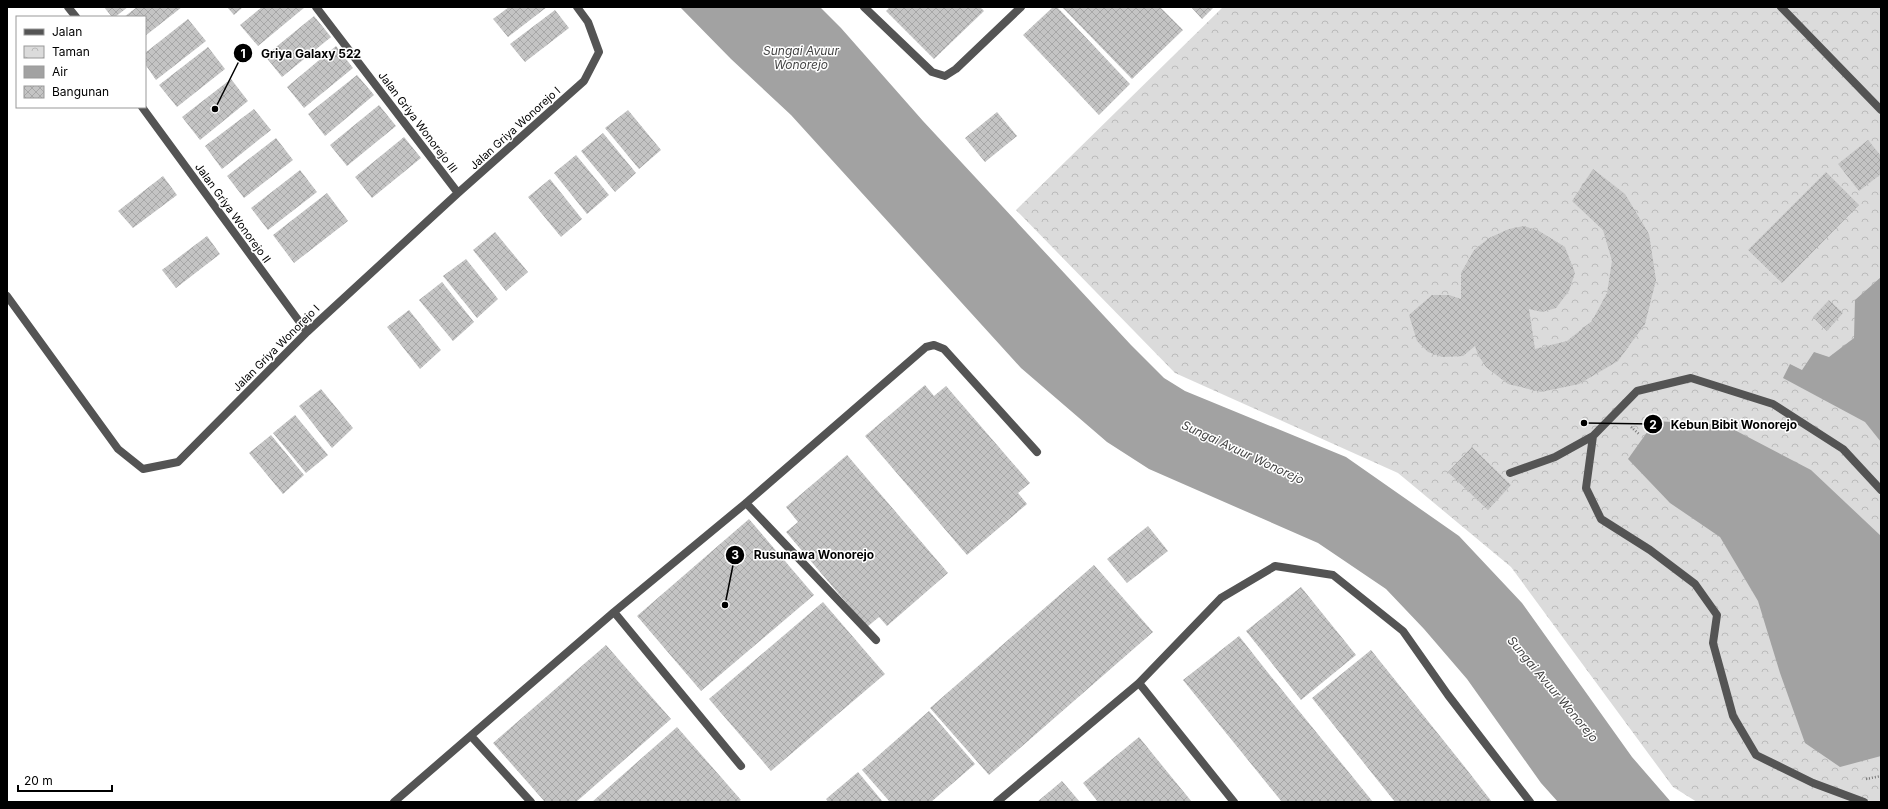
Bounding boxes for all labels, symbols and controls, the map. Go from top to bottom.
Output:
legend [16,16,146,108]
text: Jalan [52,24,82,39]
callout: Griya Galaxy 522 [233,41,369,65]
water label: Sungai Avuur Wonorejo [763,43,839,72]
text: Taman [52,44,90,59]
text: 1 [240,46,246,61]
text: Griya Galaxy 522 [261,46,361,61]
text: Air [52,64,68,79]
street label: Jalan Griya Wonorejo III [375,69,461,175]
text: Bangunan [52,84,109,99]
street label: Jalan Griya Wonorejo I [467,84,563,172]
street label: Jalan Griya Wonorejo II [192,160,274,266]
street label: Jalan Griya Wonorejo I [230,302,322,394]
callout: Kebun Bibit Wonorejo [1643,412,1805,436]
water label: Sungai Avuur Wonorejo [1179,417,1307,487]
text: 2 [1649,417,1657,432]
text: Kebun Bibit Wonorejo [1671,417,1797,432]
callout: Rusunawa Wonorejo [725,543,882,567]
text: 3 [731,547,739,562]
text: Rusunawa Wonorejo [754,547,874,562]
water label: Sungai Avuur Wonorejo [1504,633,1602,745]
scale bar [18,767,112,793]
text: 20 m [24,773,53,788]

